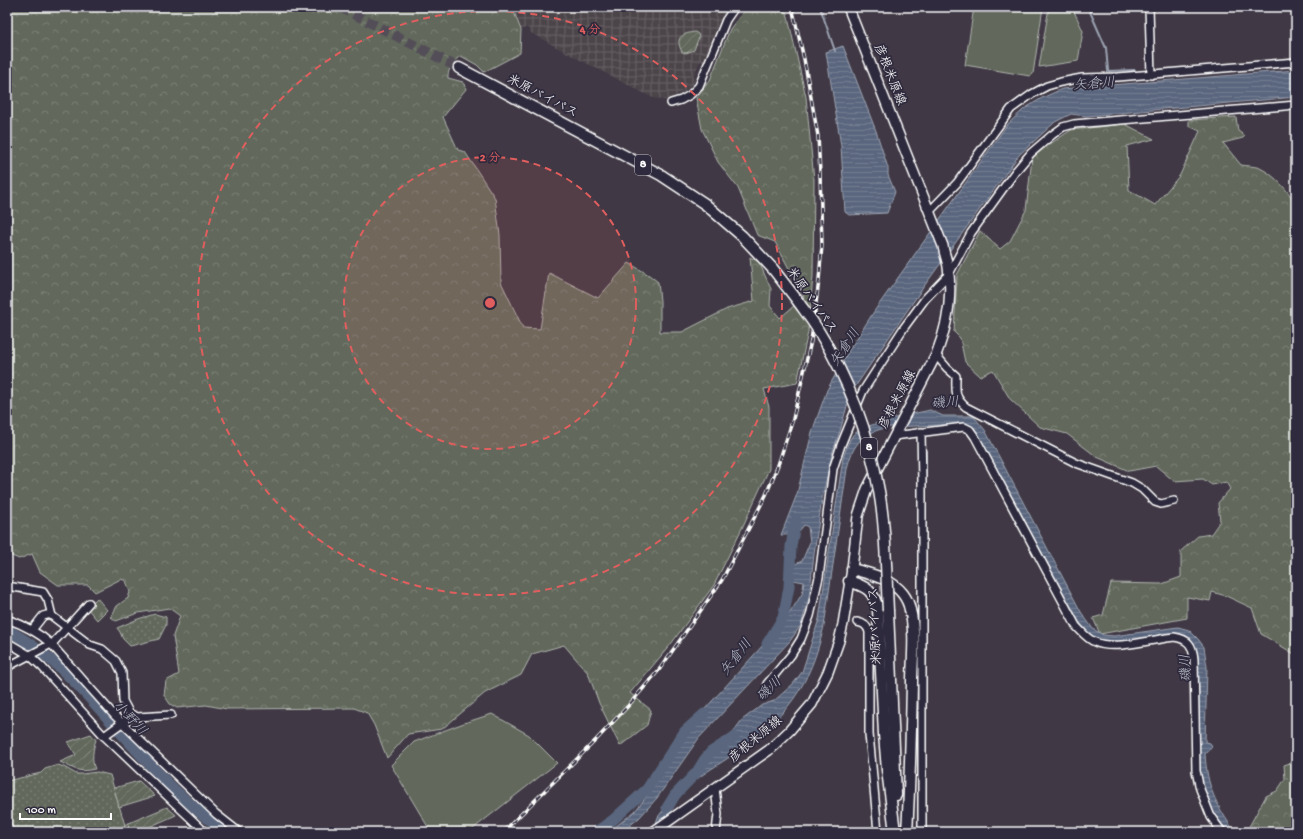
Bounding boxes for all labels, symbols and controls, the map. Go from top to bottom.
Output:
text: 4 分 [579,23,600,38]
street label: 彦根米原線 [870,42,909,109]
street label: 米原バイパス [504,72,580,122]
water label: 矢倉川 [1072,74,1116,95]
text: 2 分 [480,151,500,166]
road number: 8 [635,155,651,175]
street label: 米原バイパス [783,265,839,337]
centre of rings [483,296,497,310]
water label: 矢倉川 [826,325,865,370]
street label: 彦根米原線 [876,367,920,432]
water label: 磯川 [930,394,960,413]
road number: 8 [861,438,877,458]
street label: 米原バイパス [866,587,886,665]
water label: 矢倉川 [717,636,757,680]
water label: 磯川 [1177,653,1196,683]
water label: 磯川 [753,674,786,706]
water label: 小野川 [108,698,150,740]
street label: 彦根米原線 [726,713,786,767]
scale bar [20,795,111,821]
text: 100 m [25,804,56,818]

